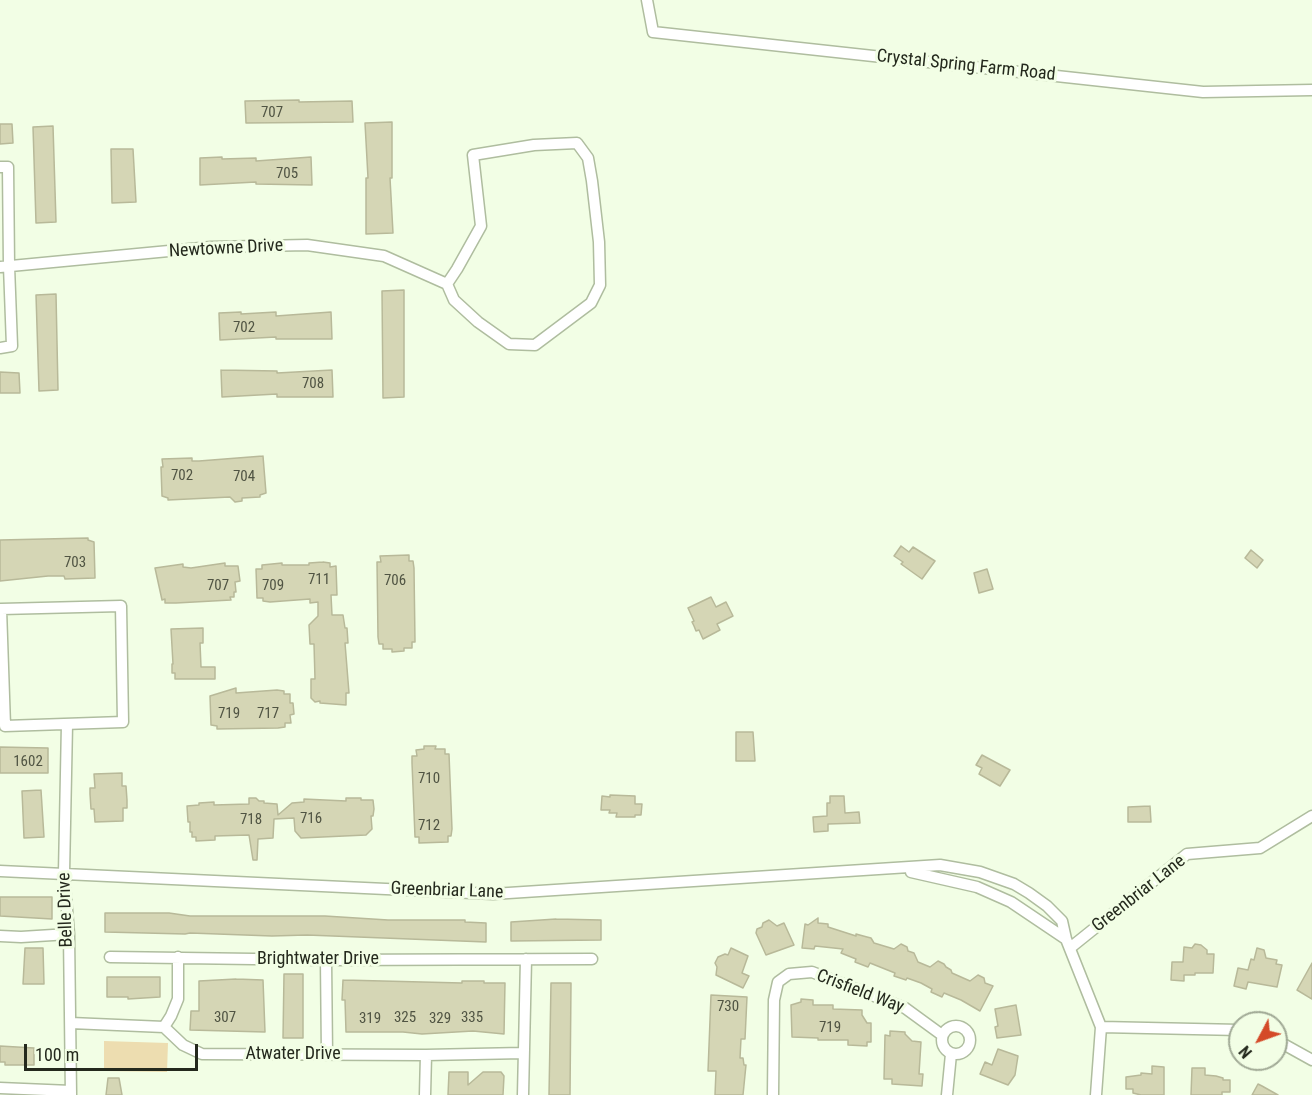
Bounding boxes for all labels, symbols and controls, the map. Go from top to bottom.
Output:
street label: Crystal Spring Farm Road [876,46,1056,86]
house number: 707 [261,104,283,122]
house number: 705 [276,165,298,183]
street label: Newtowne Drive [168,235,284,263]
house number: 702 [233,319,255,337]
house number: 708 [302,375,324,393]
house number: 702 [171,467,193,485]
house number: 704 [233,468,255,486]
house number: 703 [64,554,86,572]
house number: 711 [308,571,330,589]
house number: 706 [384,572,406,590]
house number: 707 [207,577,229,595]
house number: 709 [262,577,284,595]
house number: 719 [218,705,240,723]
house number: 717 [257,705,279,723]
house number: 1602 [13,753,43,771]
house number: 710 [418,770,440,788]
house number: 716 [300,810,322,828]
house number: 718 [240,811,262,829]
house number: 712 [418,817,440,835]
street label: Greenbriar Lane [1088,851,1190,937]
street label: Belle Drive [54,872,78,948]
street label: Greenbriar Lane [390,878,504,904]
street label: Brightwater Drive [257,948,379,970]
street label: Crisfield Way [813,965,907,1019]
house number: 730 [717,998,739,1016]
house number: 307 [214,1009,236,1027]
house number: 325 [394,1009,416,1027]
house number: 335 [461,1009,483,1027]
house number: 319 [359,1010,381,1028]
house number: 329 [429,1010,451,1028]
north arrow [1228,1011,1288,1071]
house number: 719 [819,1019,841,1037]
scale bar [27,1032,201,1070]
text: N [1235,1042,1256,1062]
street label: Atwater Drive [245,1043,341,1065]
text: 100 m [35,1044,79,1065]

